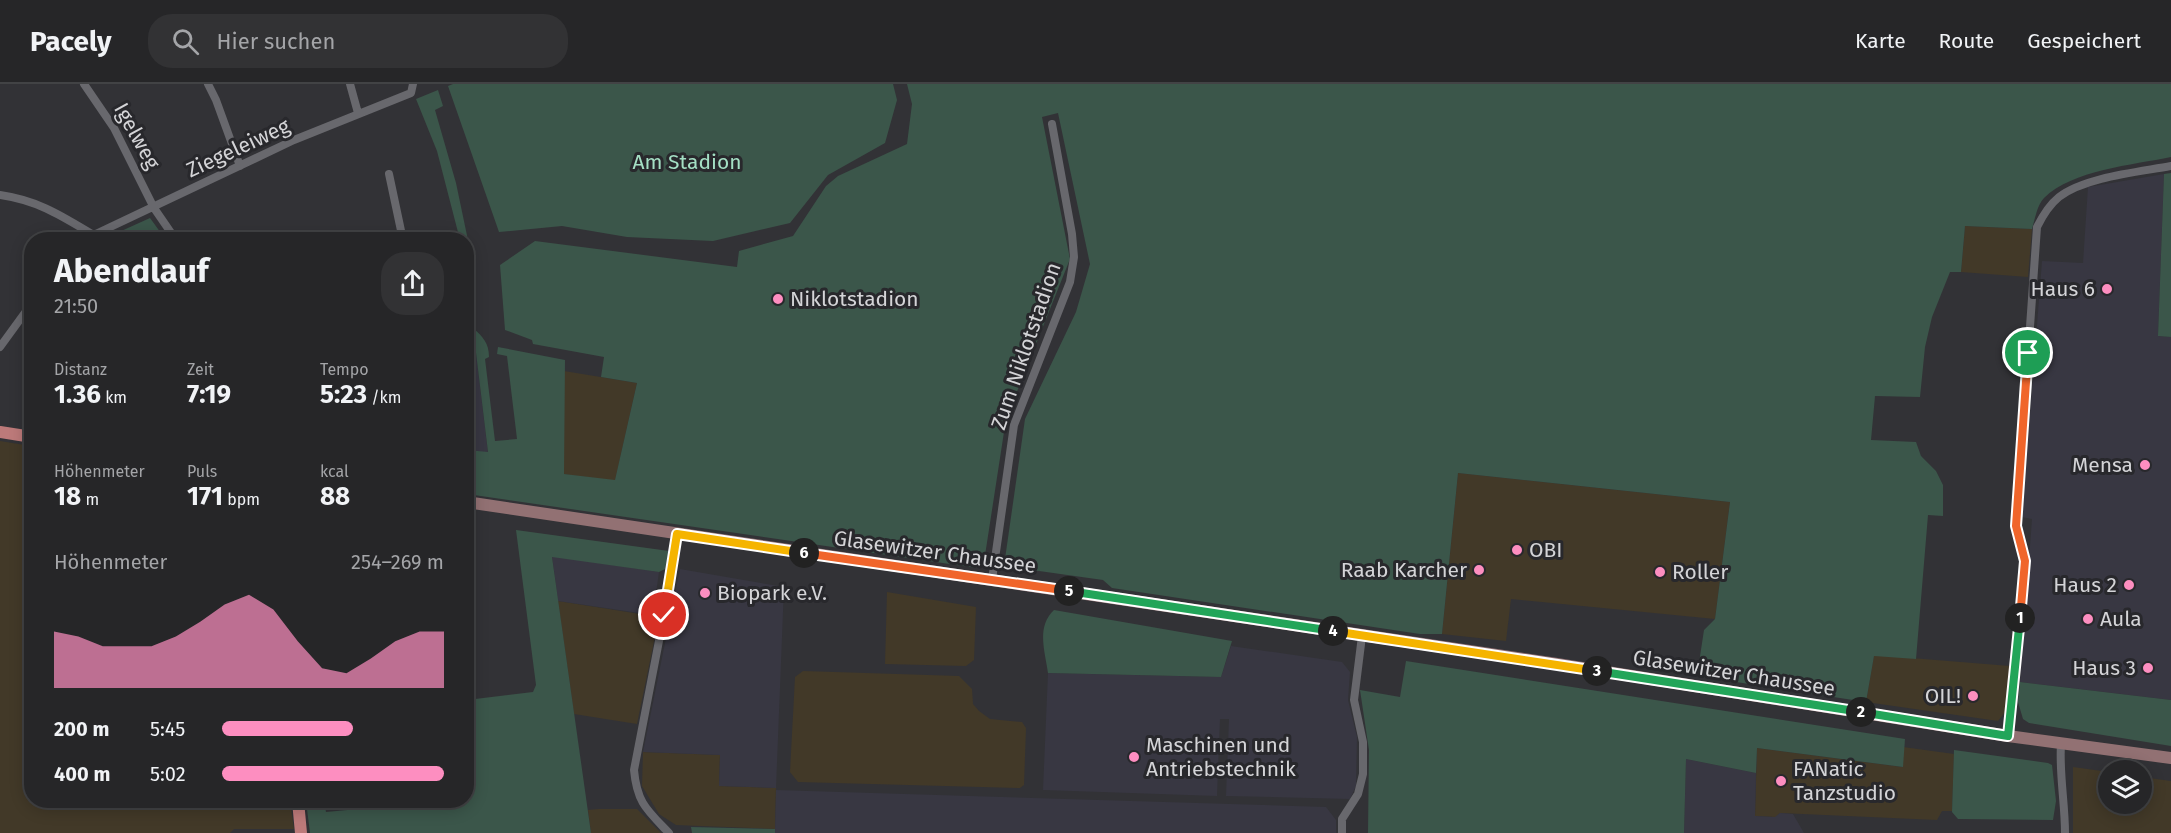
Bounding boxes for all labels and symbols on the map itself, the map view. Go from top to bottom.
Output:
street label: Igelweg [108,98,166,174]
street label: Ziegeleiweg [182,113,294,183]
park label: Am Stadion [633,149,741,175]
street label: Zum Niklotstadion [985,259,1067,433]
place label: Haus 6 [2031,276,2095,302]
marker: Haus 6 [2100,282,2114,296]
place label: Niklotstadion [790,286,919,312]
marker: Niklotstadion [771,292,785,306]
pin [2002,327,2053,378]
place label: Mensa [2072,452,2133,478]
marker: Mensa [2138,458,2152,472]
street label: Glasewitzer Chaussee [832,525,1038,579]
place label: OBI [1529,537,1563,563]
pin: 6 [789,538,819,568]
marker: OBI [1510,543,1524,557]
place label: Raab Karcher [1341,557,1467,583]
place label: Roller [1672,559,1728,585]
marker: Raab Karcher [1472,563,1486,577]
marker: Roller [1653,565,1667,579]
place label: Haus 2 [2053,572,2117,598]
pin: 5 [1054,576,1084,606]
marker: Haus 2 [2122,578,2136,592]
place label: Biopark e.V. [717,580,827,606]
marker: Biopark e.V. [698,586,712,600]
pin [638,589,689,640]
pin: 1 [2005,603,2035,633]
place label: Aula [2100,606,2142,632]
marker: Aula [2081,612,2095,626]
pin: 4 [1318,616,1348,646]
street label: Glasewitzer Chaussee [1631,644,1837,702]
place label: Haus 3 [2072,655,2136,681]
pin: 3 [1582,656,1612,686]
marker: Haus 3 [2141,661,2155,675]
place label: OIL! [1925,683,1961,709]
marker: OIL! [1966,689,1980,703]
pin: 2 [1846,697,1876,727]
place label: Maschinen und Antriebstechnik [1146,732,1296,782]
marker: Maschinen und Antriebstechnik [1127,750,1141,764]
place label: FANatic Tanzstudio [1793,756,1896,806]
marker: FANatic Tanzstudio [1774,774,1788,788]

